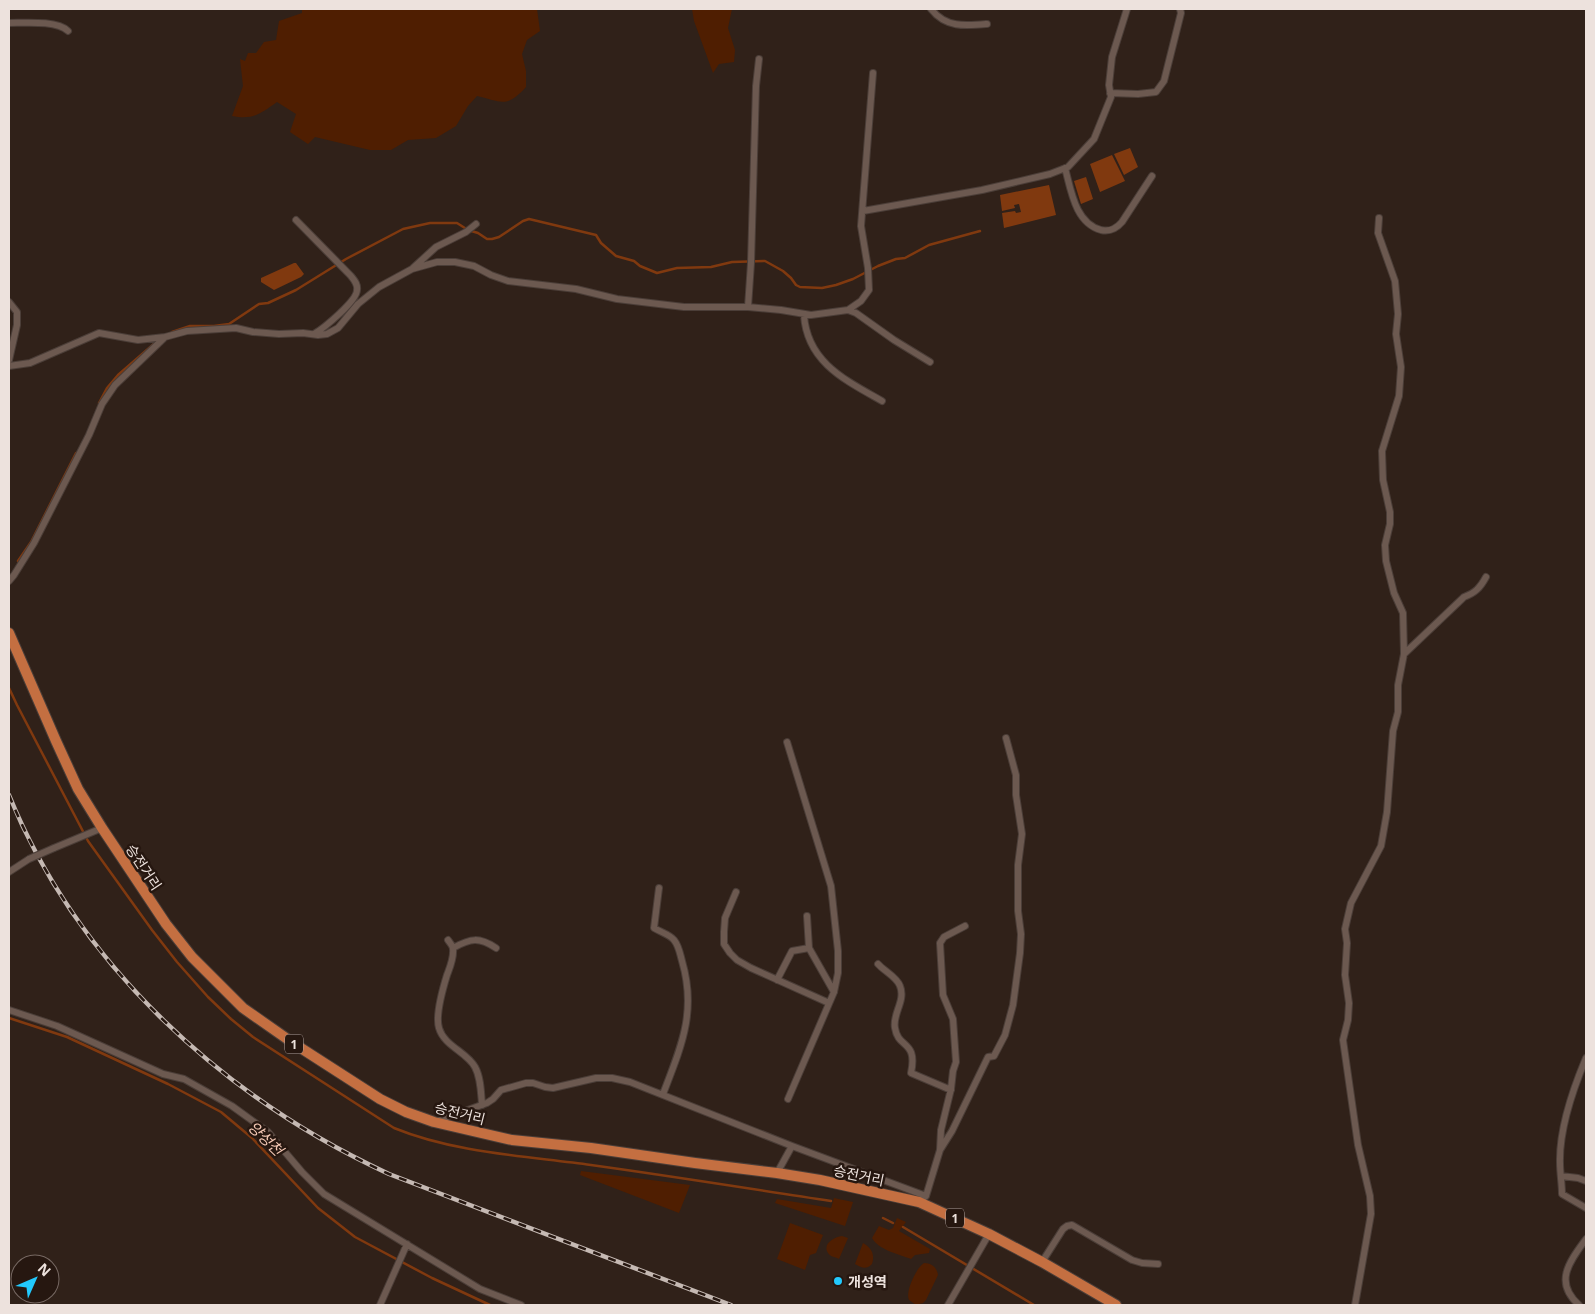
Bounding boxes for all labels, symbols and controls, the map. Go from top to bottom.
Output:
street label: 승전거리 [122,840,166,894]
road number: 1 [285,1034,303,1054]
street label: 승전거리 [433,1098,487,1128]
water label: 양성천 [244,1116,289,1161]
street label: 승전거리 [832,1160,886,1190]
road number: 1 [946,1208,964,1228]
north arrow [10,1254,60,1304]
text: N [34,1259,55,1280]
place label: 개성역 [848,1272,887,1291]
marker: 개성역 [832,1275,844,1287]

